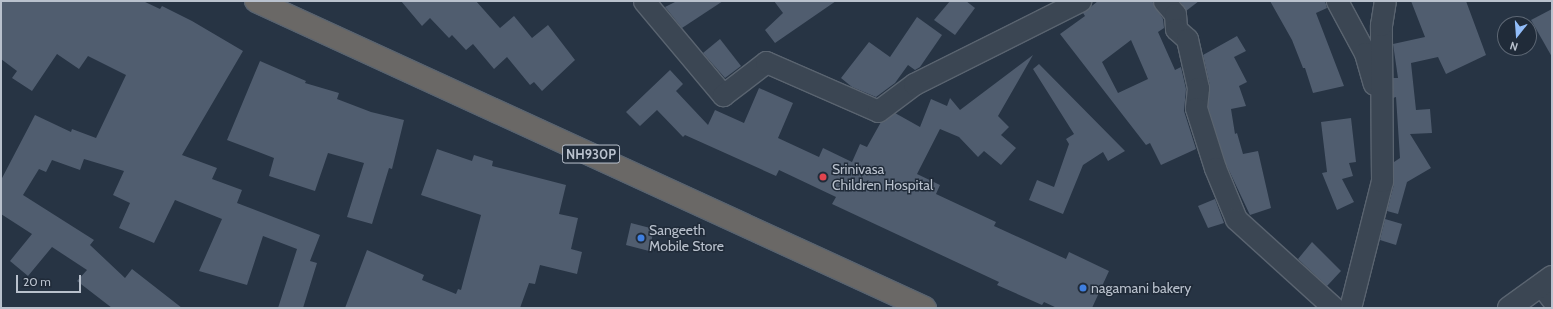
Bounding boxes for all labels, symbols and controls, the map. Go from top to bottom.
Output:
north arrow [1497,16,1537,56]
text: N [1508,39,1520,54]
road number: NH930P [562,143,620,165]
place label: Srinivasa Children Hospital [832,161,933,194]
marker: Srinivasa Children Hospital [817,171,829,183]
place label: Sangeeth Mobile Store [649,222,724,254]
marker: Sangeeth Mobile Store [636,233,646,243]
scale bar [18,267,83,293]
text: 20 m [23,274,51,289]
place label: nagamani bakery [1091,280,1191,296]
marker: nagamani bakery [1078,283,1088,293]

